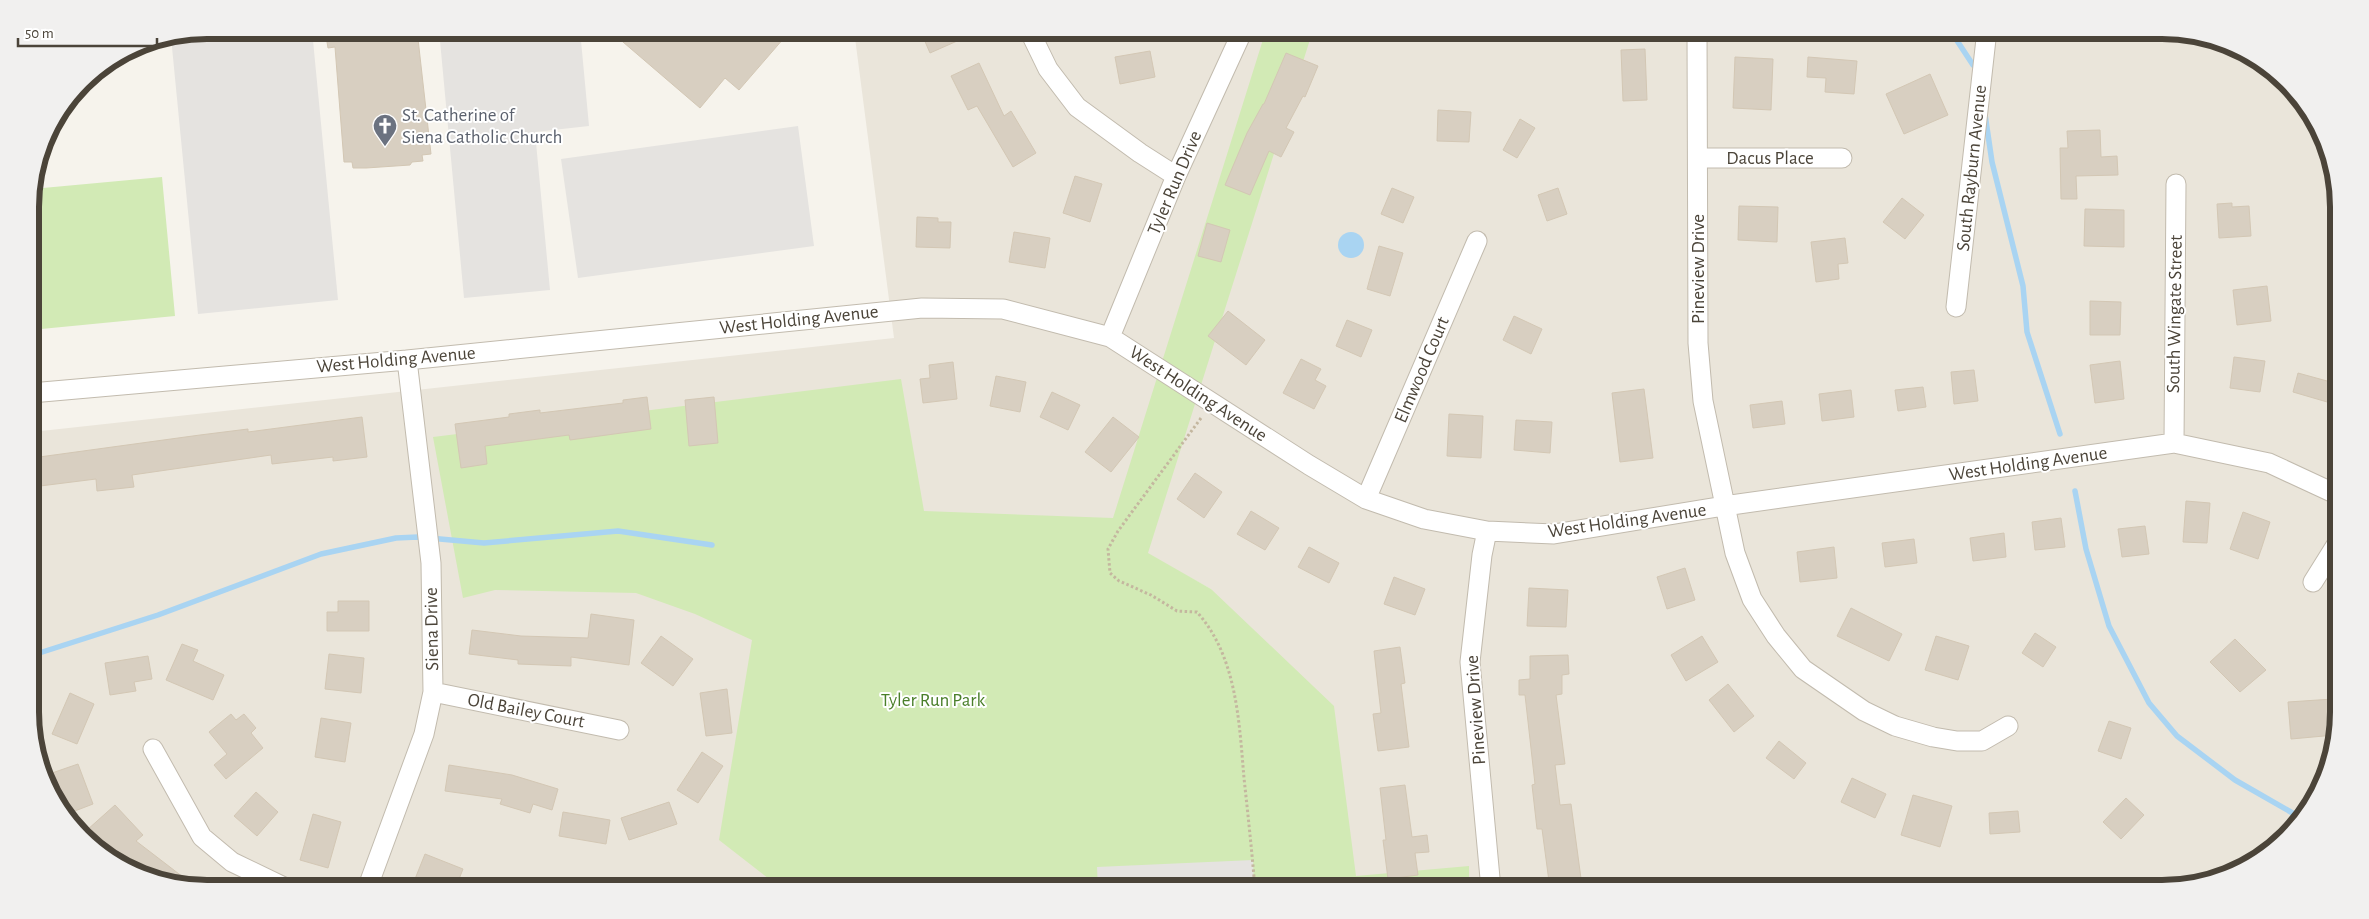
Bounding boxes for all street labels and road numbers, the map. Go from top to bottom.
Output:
street label: South Rayburn Avenue [1954,84,1990,252]
street label: Tyler Run Drive [1145,128,1205,238]
street label: Dacus Place [1726,149,1814,168]
street label: Pineview Drive [1689,214,1708,324]
street label: South Wingate Street [2164,235,2186,393]
street label: West Holding Avenue [719,302,879,338]
street label: Elmwood Court [1391,314,1453,426]
street label: West Holding Avenue [1126,343,1270,445]
street label: West Holding Avenue [316,344,476,376]
street label: West Holding Avenue [1948,443,2108,485]
street label: West Holding Avenue [1547,500,1707,542]
street label: Siena Drive [422,587,442,671]
street label: Pineview Drive [1463,655,1489,765]
street label: Old Bailey Court [466,690,586,732]

